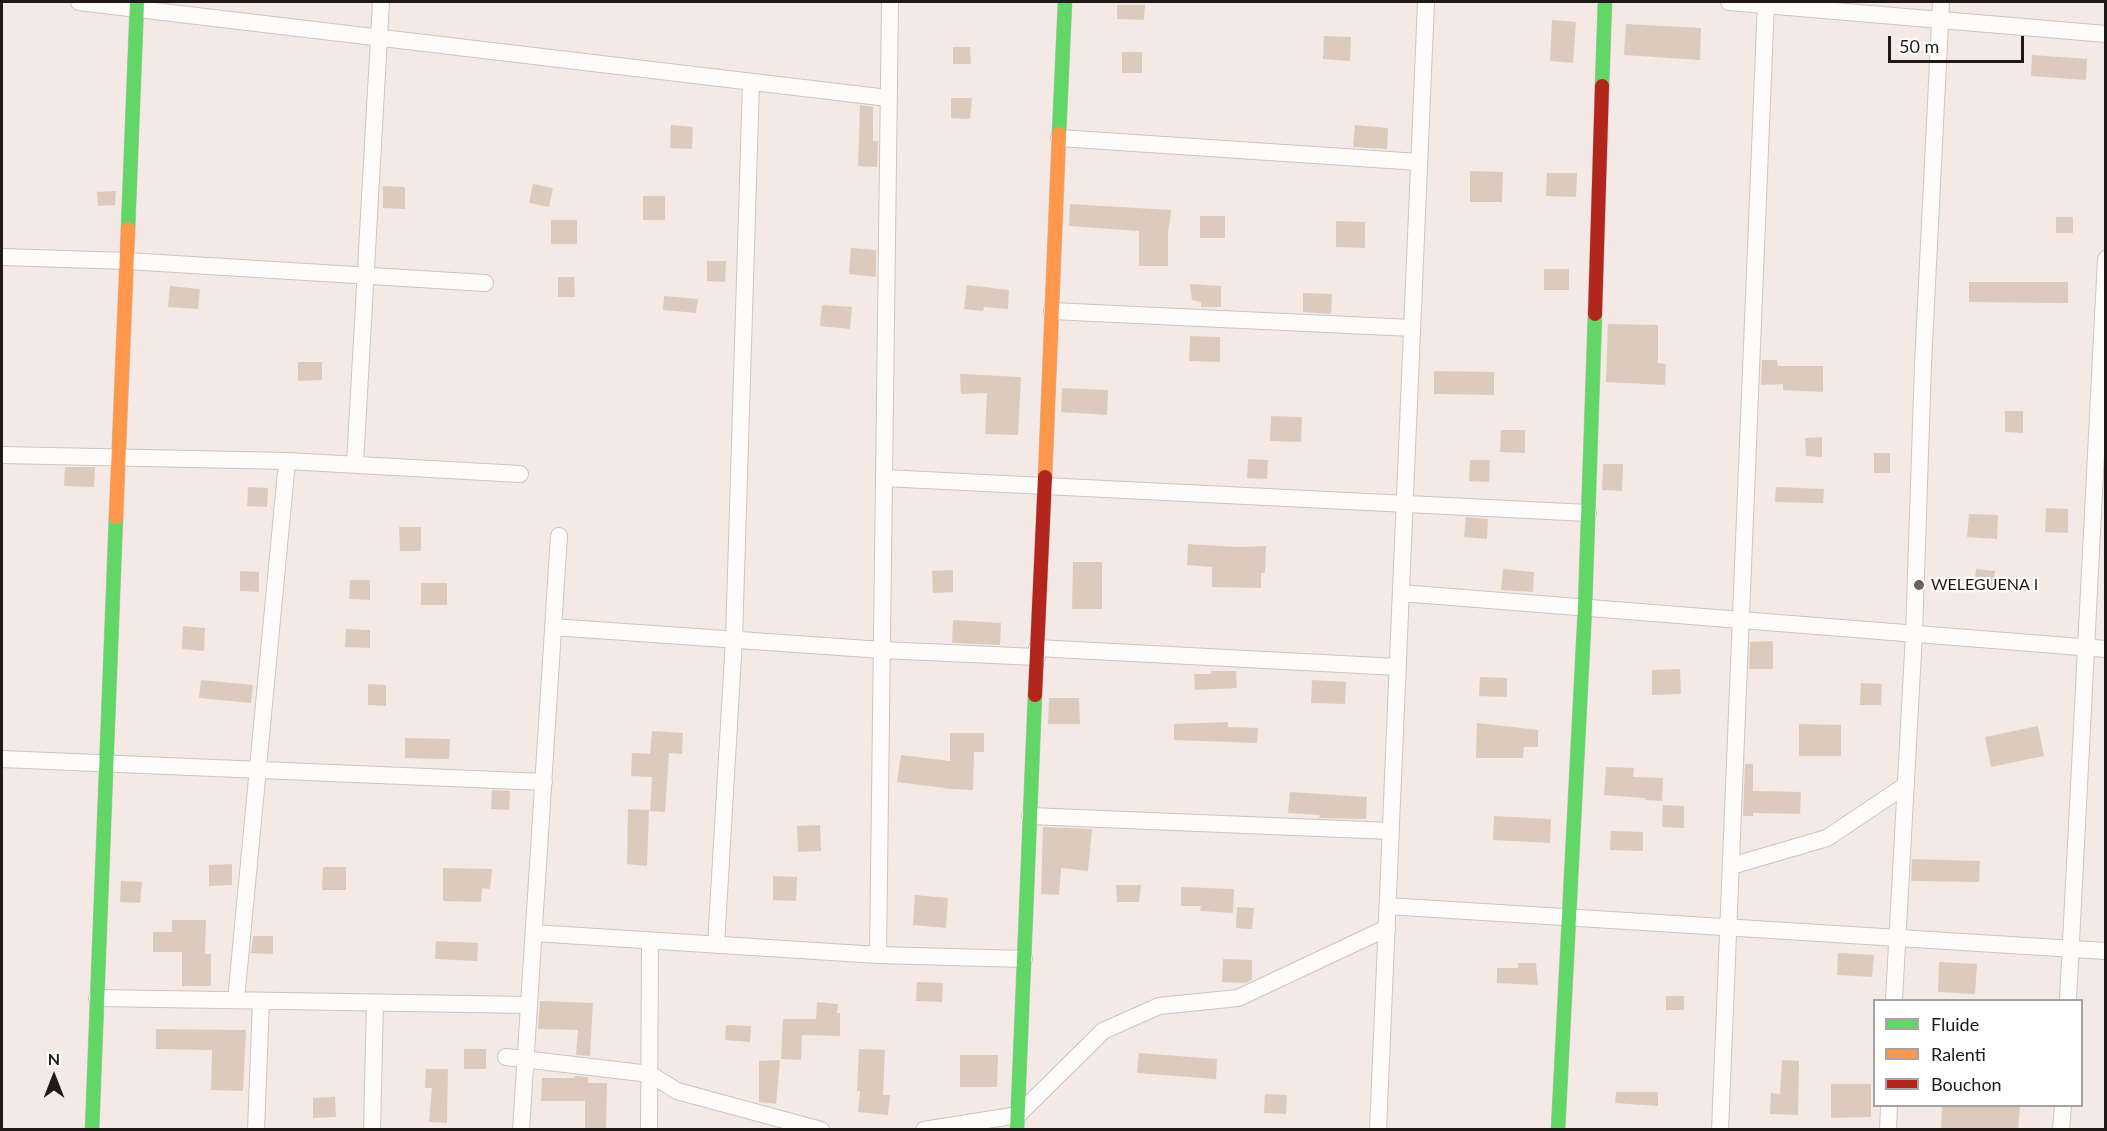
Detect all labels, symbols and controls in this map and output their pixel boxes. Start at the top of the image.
scale bar [1891,24,2028,62]
text: 50 m [1899,35,1939,57]
place label: WELEGUENA I [1931,575,2038,595]
marker: WELEGUENA I [1912,578,1926,592]
legend [1873,999,2083,1107]
text: Fluide [1931,1013,1979,1035]
text: Ralenti [1931,1043,1986,1065]
north arrow [24,1047,84,1107]
text: N [48,1049,60,1068]
text: Bouchon [1931,1073,2002,1095]

